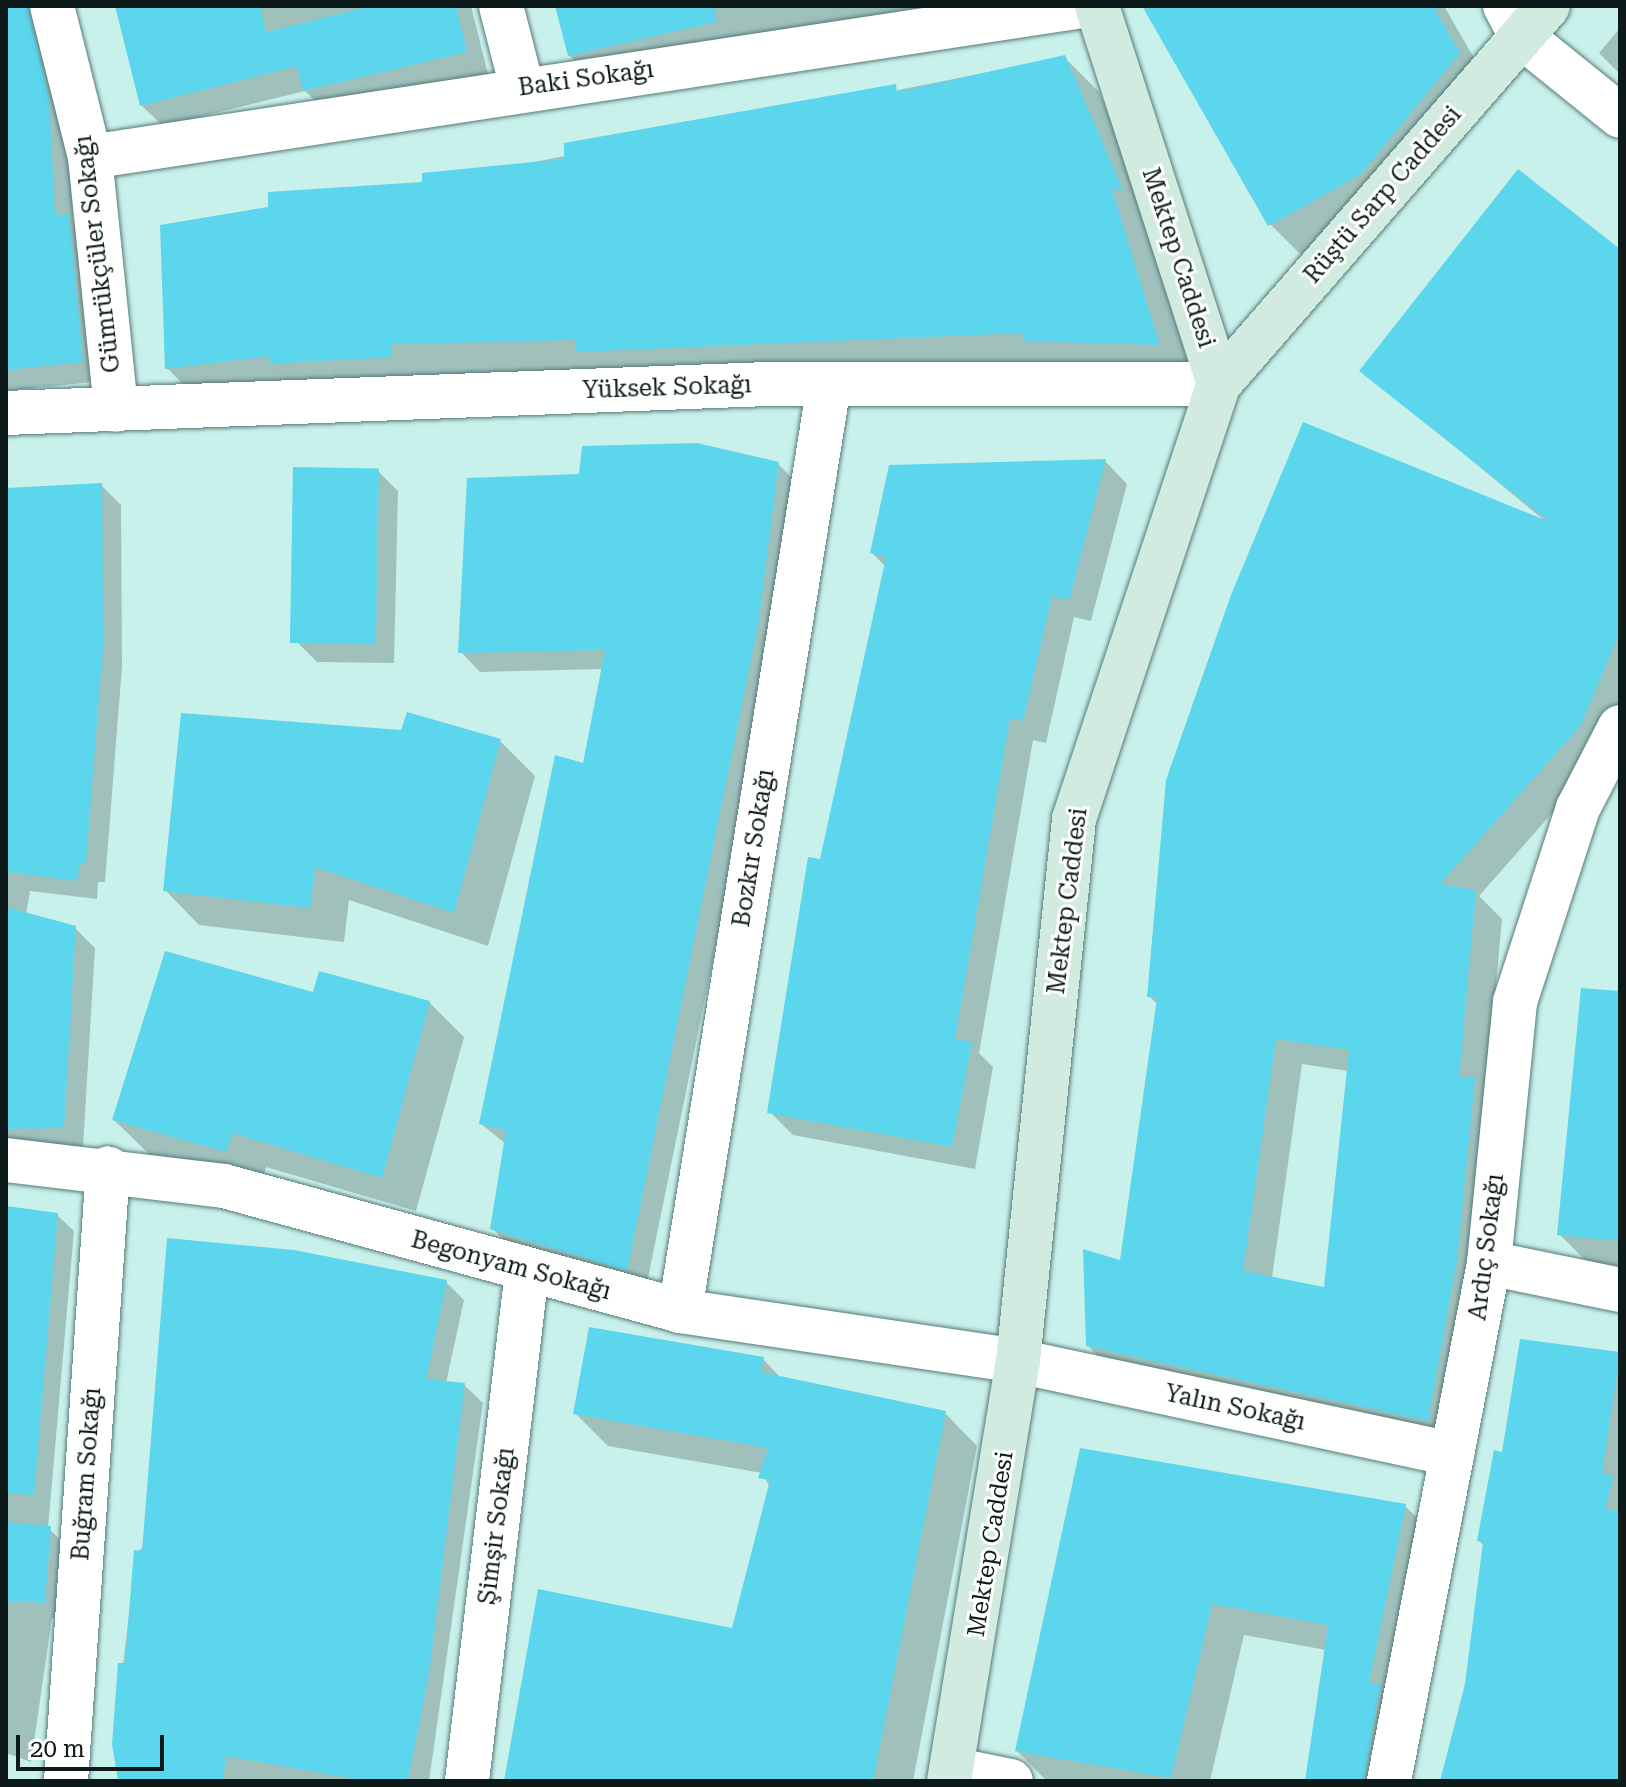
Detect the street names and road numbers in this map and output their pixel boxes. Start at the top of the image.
street label: Baki Sokağı [516,55,656,103]
street label: Rüştü Sarp Caddesi [1298,101,1468,289]
street label: Gümrükçüler Sokağı [69,134,127,374]
street label: Mektep Caddesi [1135,164,1221,352]
street label: Yüksek Sokağı [582,371,752,405]
street label: Bozkır Sokağı [727,767,781,929]
street label: Mektep Caddesi [1042,806,1094,996]
street label: Ardıç Sokağı [1464,1172,1510,1322]
street label: Begonyam Sokağı [408,1225,614,1307]
street label: Yalın Sokağı [1162,1379,1308,1437]
street label: Buğram Sokağı [67,1386,107,1562]
street label: Şimşir Sokağı [473,1446,521,1606]
street label: Mektep Caddesi [962,1449,1020,1639]

